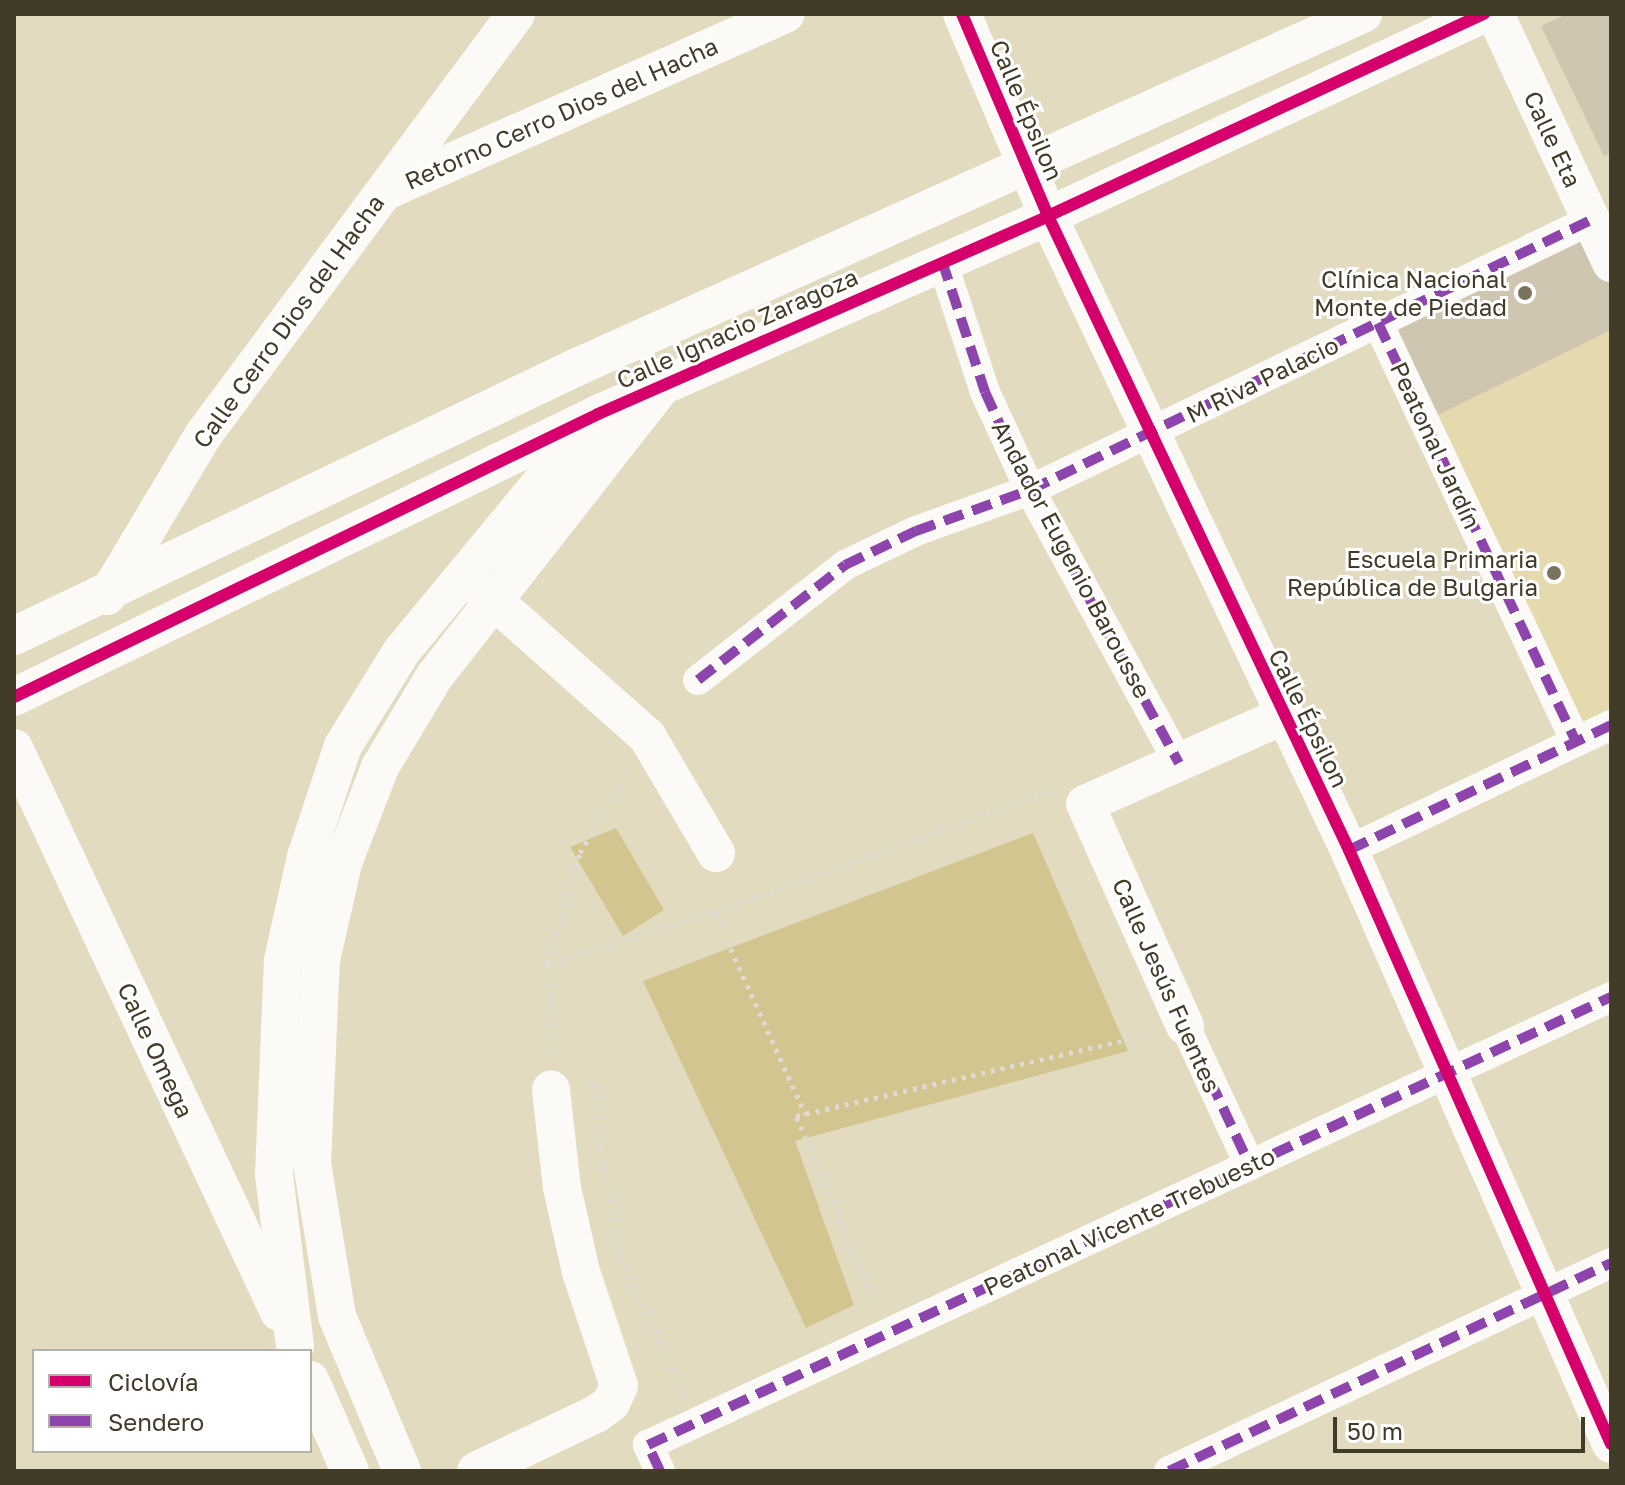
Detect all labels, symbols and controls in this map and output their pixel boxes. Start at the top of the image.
street label: Retorno Cerro Dios del Hacha [400,31,722,195]
street label: Calle Épsilon [984,35,1070,185]
street label: Calle Eta [1518,86,1588,192]
street label: Calle Cerro Dios del Hacha [186,189,390,453]
street label: Calle Ignacio Zaragoza [612,262,862,394]
place label: Clínica Nacional Monte de Piedad [1314,265,1507,321]
marker: Clínica Nacional Monte de Piedad [1514,282,1536,304]
street label: M Riva Palacio [1181,330,1343,428]
street label: Peatonal Jardín [1385,357,1487,533]
street label: Andador Eugenio Barousse [986,415,1158,703]
place label: Escuela Primaria República de Bulgaria [1287,545,1538,601]
marker: Escuela Primaria República de Bulgaria [1545,564,1563,582]
street label: Calle Épsilon [1263,644,1355,792]
street label: Calle Jesús Fuentes [1107,873,1227,1097]
street label: Calle Omega [112,978,200,1122]
street label: Peatonal Vicente Trebuesto [979,1141,1279,1301]
legend [32,1349,312,1453]
text: Ciclovía [108,1367,199,1396]
scale bar [1337,1401,1589,1451]
text: Sendero [108,1407,204,1436]
text: 50 m [1347,1416,1403,1445]

